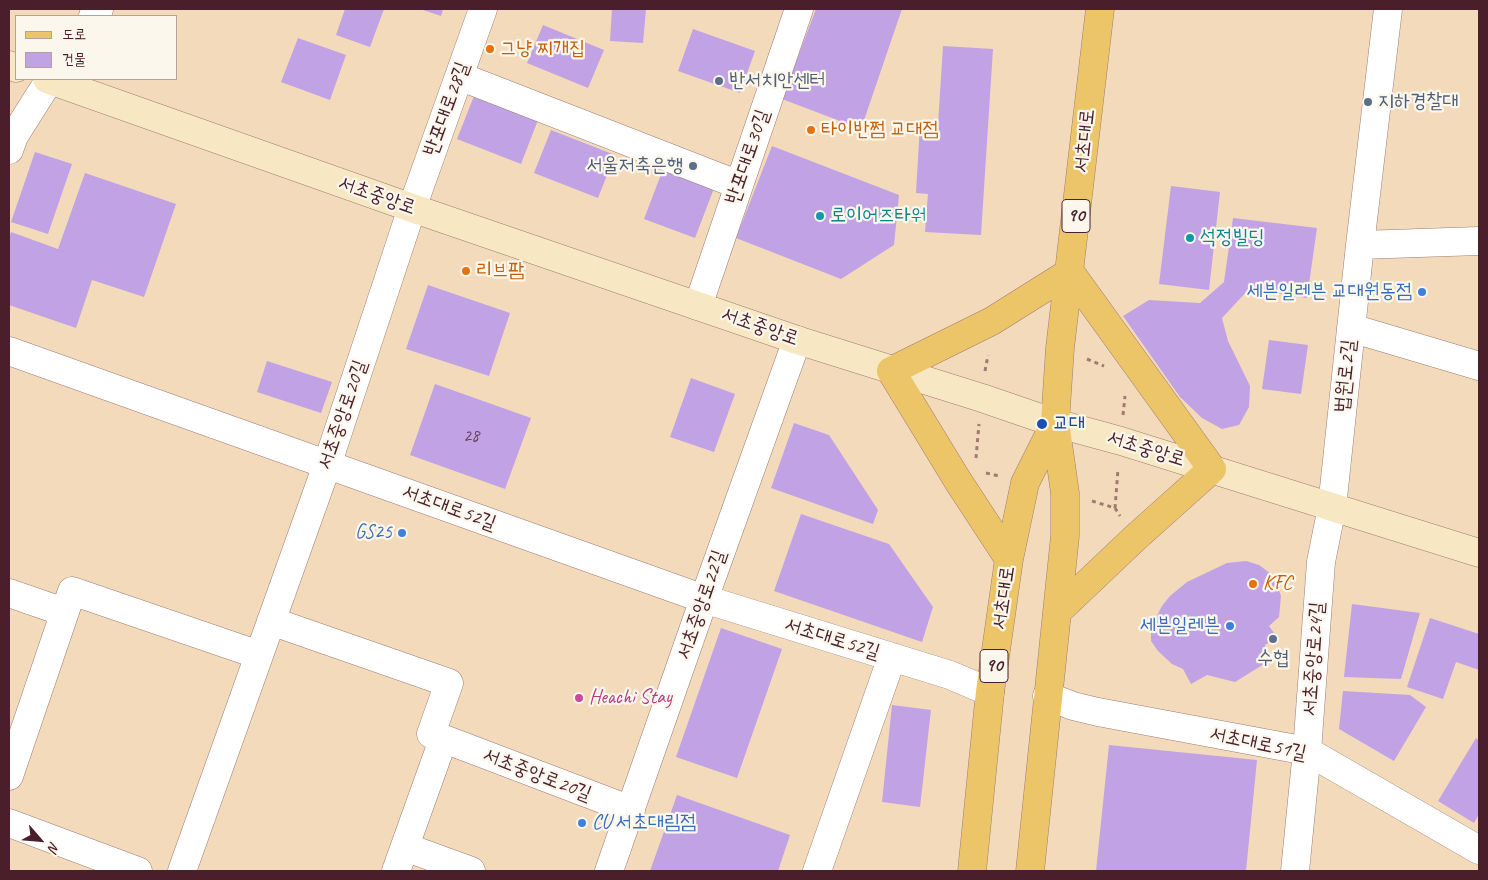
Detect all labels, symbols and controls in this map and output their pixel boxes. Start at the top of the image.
legend [15,15,178,80]
text: 도로 [62,25,86,44]
place label: 그냥 찌개집 [500,37,585,61]
marker: 그냥 찌개집 [484,43,496,55]
text: 건물 [62,50,86,69]
street label: 반포대로28길 [419,59,475,159]
place label: 반서치안센터 [729,69,826,93]
marker: 반서치안센터 [713,75,725,87]
place label: 지하경찰대 [1378,90,1458,114]
marker: 지하경찰대 [1362,96,1374,108]
street label: 반포대로30길 [721,107,775,207]
street label: 서초대로 [1070,108,1100,174]
place label: 타이반쩜 교대점 [821,118,938,142]
marker: 타이반쩜 교대점 [805,124,817,136]
place label: 서울저축은행 [586,154,683,178]
marker: 서울저축은행 [687,160,699,172]
street label: 서초중앙로 [335,172,419,220]
road number: 90 [1062,200,1090,232]
place label: 로이어즈타워 [830,204,927,228]
marker: 로이어즈타워 [814,210,826,222]
place label: 석정빌딩 [1200,226,1264,250]
marker: 석정빌딩 [1184,232,1196,244]
place label: 리브팜 [476,259,524,283]
marker: 리브팜 [460,265,472,277]
place label: 세븐일레븐 교대원동점 [1246,280,1412,304]
marker: 세븐일레븐 교대원동점 [1416,286,1428,298]
street label: 서초중앙로 [718,303,802,351]
street label: 법원로2길 [1330,338,1362,414]
street label: 서초중앙로20길 [313,357,373,473]
place label: 교대 [1053,412,1085,436]
marker: 교대 [1035,417,1049,431]
house number: 28 [463,425,479,447]
street label: 서초중앙로 [1104,426,1188,472]
street label: 서초대로52길 [399,480,499,536]
place label: GS25 [355,521,392,545]
marker: GS25 [396,527,408,539]
street label: 서초중앙로22길 [672,547,732,663]
street label: 서초대로 [988,564,1020,632]
place label: KFC [1263,572,1292,596]
marker: KFC [1247,578,1259,590]
street label: 서초중앙로24길 [1298,601,1330,717]
street label: 서초대로52길 [781,613,883,665]
place label: 세븐일레븐 [1140,614,1220,638]
marker: 세븐일레븐 [1224,620,1236,632]
marker: 수협 [1267,633,1279,645]
place label: 수협 [1257,647,1289,671]
road number: 90 [980,649,1008,682]
place label: Heachi Stay [589,686,672,710]
marker: Heachi Stay [573,692,585,704]
street label: 서초대로51길 [1207,722,1309,766]
street label: 서초중앙로20길 [479,743,595,807]
place label: CU 서초대림점 [592,811,696,835]
north arrow [15,815,65,865]
marker: CU 서초대림점 [576,817,588,829]
text: N [44,839,63,855]

